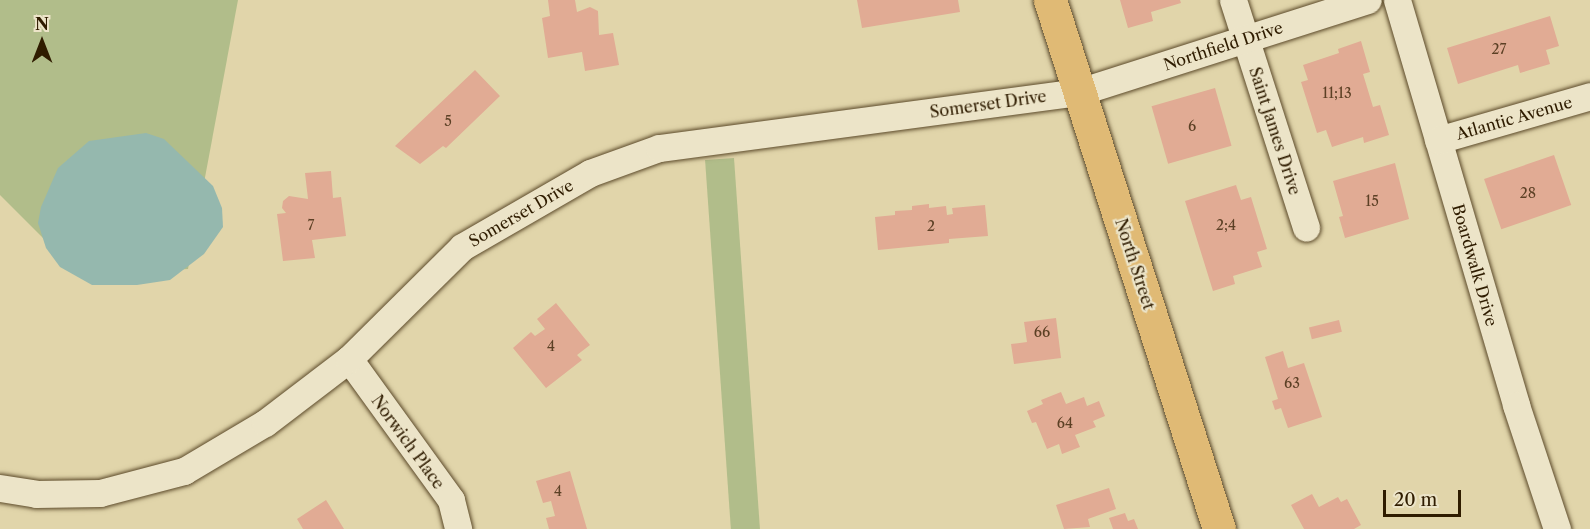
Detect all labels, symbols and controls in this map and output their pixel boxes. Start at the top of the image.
north arrow [12,12,72,72]
text: N [35,14,49,34]
street label: Northfield Drive [1161,18,1285,74]
house number: 27 [1492,41,1506,57]
street label: Saint James Drive [1245,65,1305,197]
house number: 11;13 [1322,85,1352,101]
street label: Somerset Drive [929,86,1047,122]
street label: Atlantic Avenue [1453,92,1575,144]
house number: 5 [444,113,452,129]
house number: 6 [1188,118,1196,134]
street label: Somerset Drive [465,175,577,251]
house number: 28 [1520,185,1536,201]
house number: 15 [1365,193,1379,209]
street label: Boardwalk Drive [1448,202,1502,328]
street label: North Street [1111,216,1159,312]
house number: 7 [308,217,314,233]
house number: 2;4 [1216,217,1236,233]
house number: 2 [927,218,935,234]
house number: 66 [1034,324,1050,340]
house number: 4 [547,338,555,354]
house number: 63 [1284,375,1300,391]
street label: Norwich Place [368,391,448,493]
house number: 64 [1057,415,1073,431]
scale bar [1386,478,1464,516]
house number: 4 [554,483,562,499]
text: 20 m [1394,489,1437,511]

